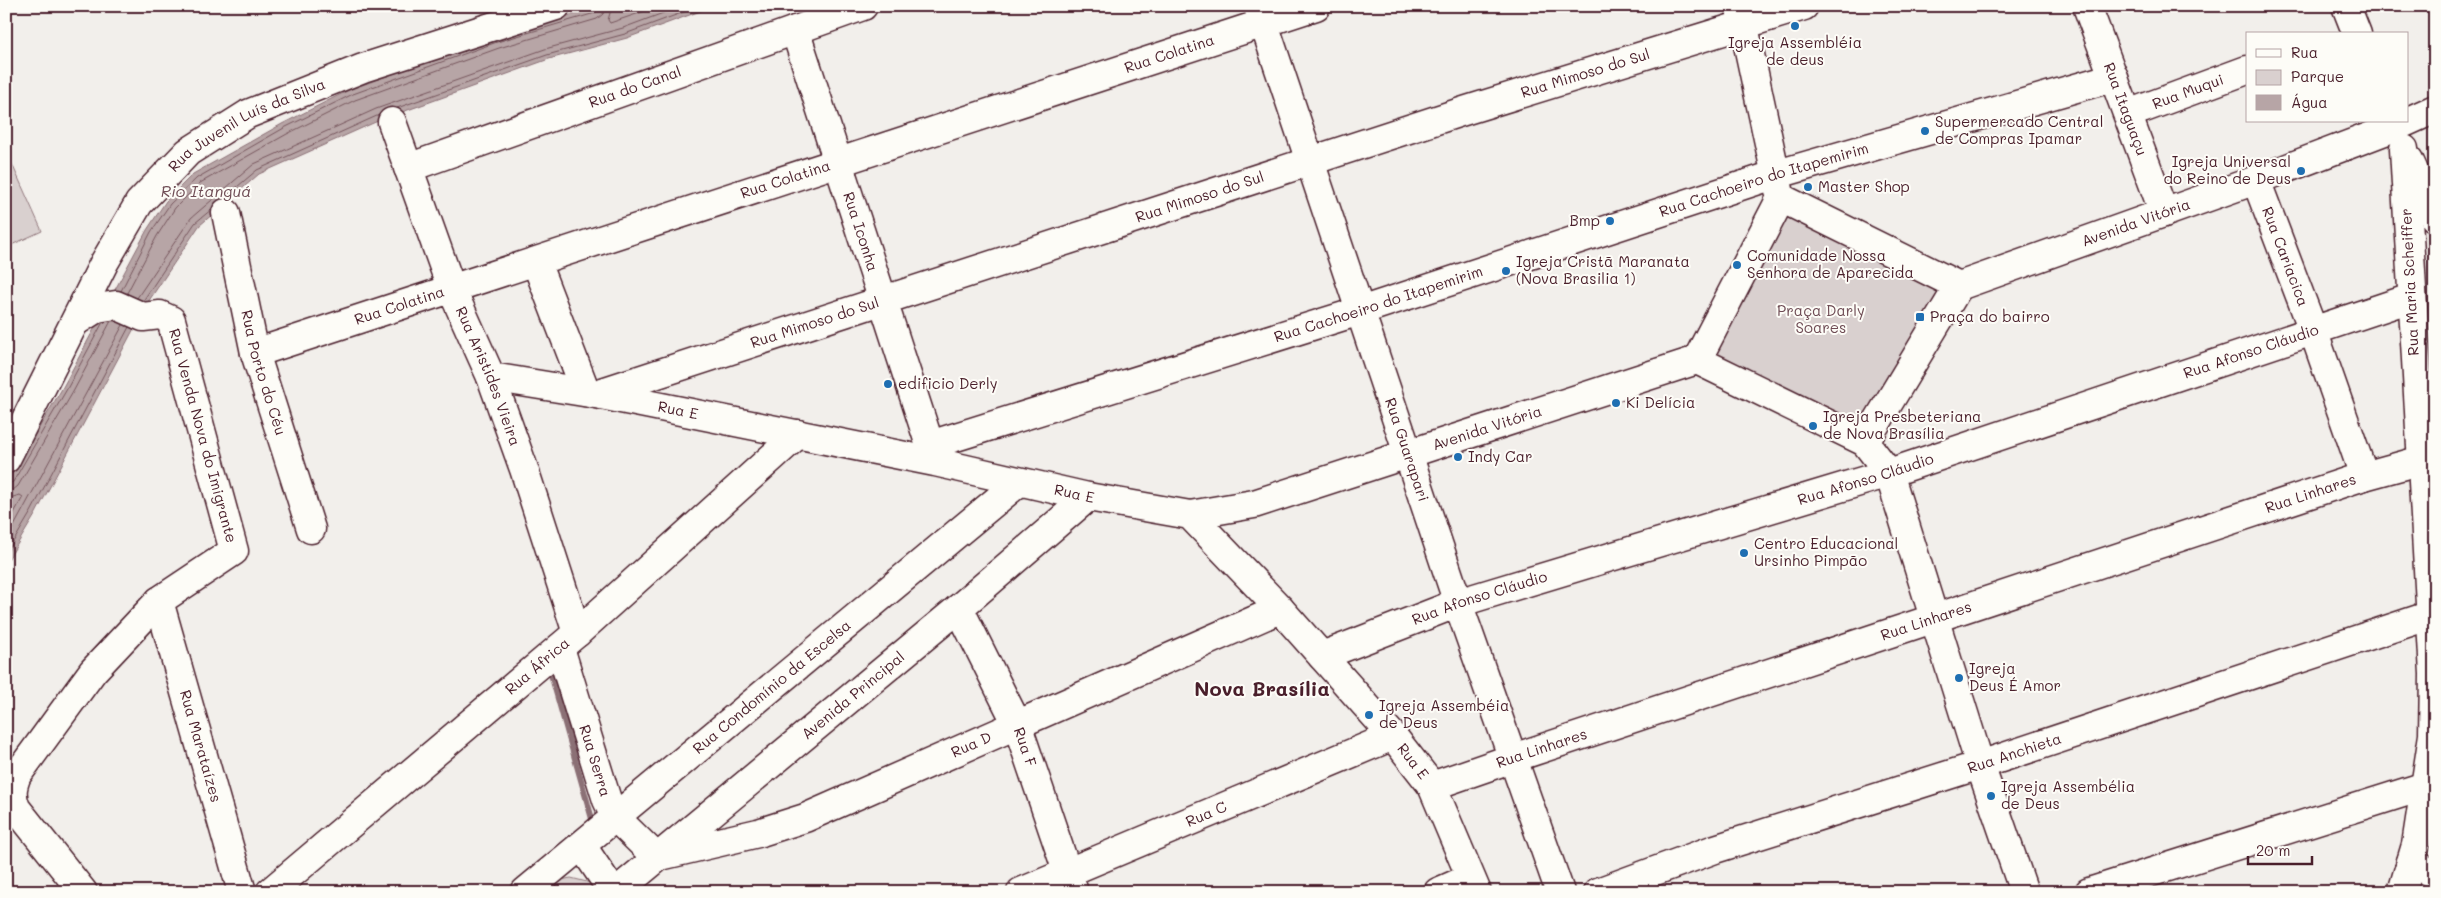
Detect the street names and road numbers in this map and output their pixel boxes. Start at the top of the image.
street label: Rua Colatina [1121,29,1217,77]
street label: Rua Mimoso do Sul [1518,43,1652,102]
street label: Rua Itaguaçu [2100,59,2153,158]
street label: Rua do Canal [586,61,684,112]
street label: Rua Muqui [2149,69,2226,113]
street label: Rua Juvenil Luís da Silva [163,73,328,176]
street label: Rua Cachoeiro do Itapemirim [1656,137,1871,221]
street label: Rua Colatina [737,155,833,203]
street label: Rua Mimoso do Sul [1133,166,1266,226]
street label: Rua Iconha [839,189,884,274]
street label: Avenida Vitória [2079,193,2193,250]
street label: Rua Cariacica [2258,204,2314,309]
street label: Rua Maria Scheiffer [2395,208,2423,356]
street label: Rua Cachoeiro do Itapemirim [1271,260,1485,346]
street label: Rua Colatina [352,281,447,329]
street label: Rua Mimoso do Sul [747,291,881,352]
street label: Rua Aristides Vieira [452,303,526,449]
street label: Rua Porto do Céu [237,308,291,437]
street label: Rua Afonso Cláudio [2180,319,2321,383]
street label: Rua Venda Nova do Imigrante [165,326,242,545]
street label: Rua Guarapari [1381,395,1434,504]
street label: Rua E [656,396,700,423]
street label: Avenida Vitória [1429,400,1544,454]
street label: Rua Afonso Cláudio [1795,448,1936,509]
street label: Rua Linhares [2262,468,2358,517]
street label: Rua E [1052,479,1096,507]
street label: Rua Afonso Cláudio [1409,566,1550,629]
street label: Rua Linhares [1878,596,1974,645]
street label: Rua Condomínio da Escelsa [688,615,855,758]
street label: Rua África [500,633,573,699]
street label: Avenida Principal [797,646,908,743]
street label: Rua Marataízes [176,687,227,804]
street label: Rua Serra [575,722,616,799]
street label: Rua Linhares [1493,723,1590,772]
street label: Rua F [1010,724,1042,769]
street label: Rua D [948,726,994,762]
street label: Rua Anchieta [1965,728,2064,777]
street label: Rua E [1393,739,1434,783]
street label: Rua C [1182,796,1230,831]

